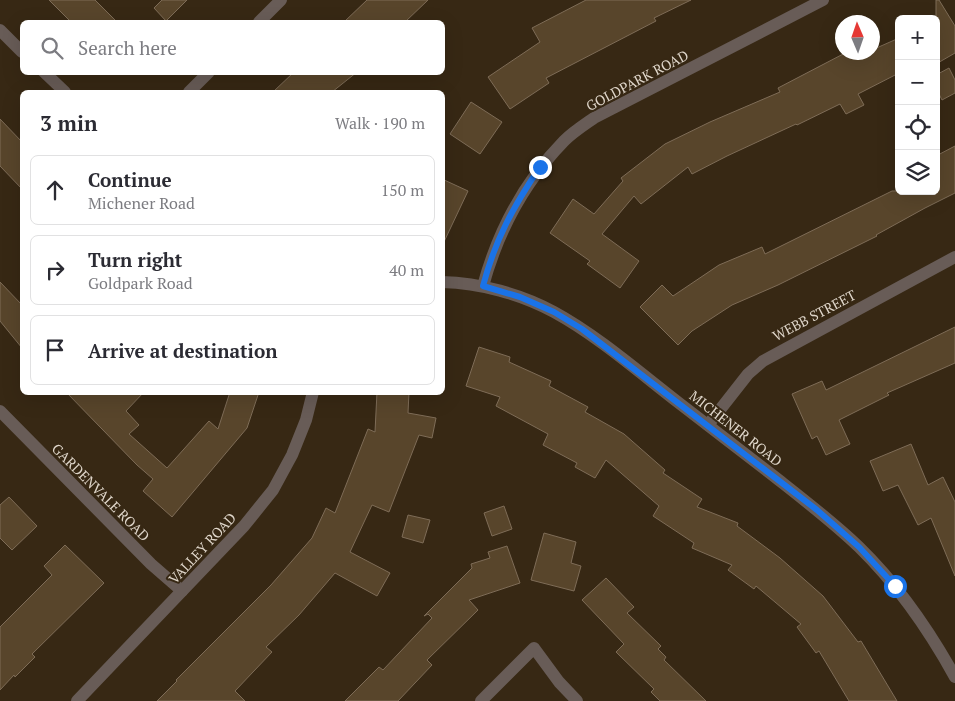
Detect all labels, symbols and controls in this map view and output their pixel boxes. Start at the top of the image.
north arrow [835,15,880,60]
map controls [895,15,940,195]
button: + [895,15,940,60]
search box [20,20,445,75]
icon: search [38,34,66,62]
text: Search here [78,35,177,60]
street label: GOLDPARK ROAD [582,45,692,115]
button: − [895,60,940,105]
button: locate [895,105,940,150]
text: 3 min [40,109,97,137]
text: Walk · 190 m [335,112,425,134]
button: layers [895,150,940,195]
route end [529,156,552,179]
text: Continue [88,167,172,192]
icon: ahead [41,176,69,204]
text: 150 m [381,179,424,201]
text: Michener Road [88,192,195,214]
text: Turn right [88,247,182,272]
icon: right [41,256,69,284]
text: 40 m [389,259,424,281]
text: Goldpark Road [88,272,193,294]
street label: WEBB STREET [769,285,859,345]
icon: arrive [41,336,69,364]
text: Arrive at destination [88,338,277,363]
street label: MICHENER ROAD [686,386,786,470]
street label: GARDENVALE ROAD [48,439,154,545]
street label: VALLEY ROAD [164,508,240,588]
route start [884,575,907,598]

